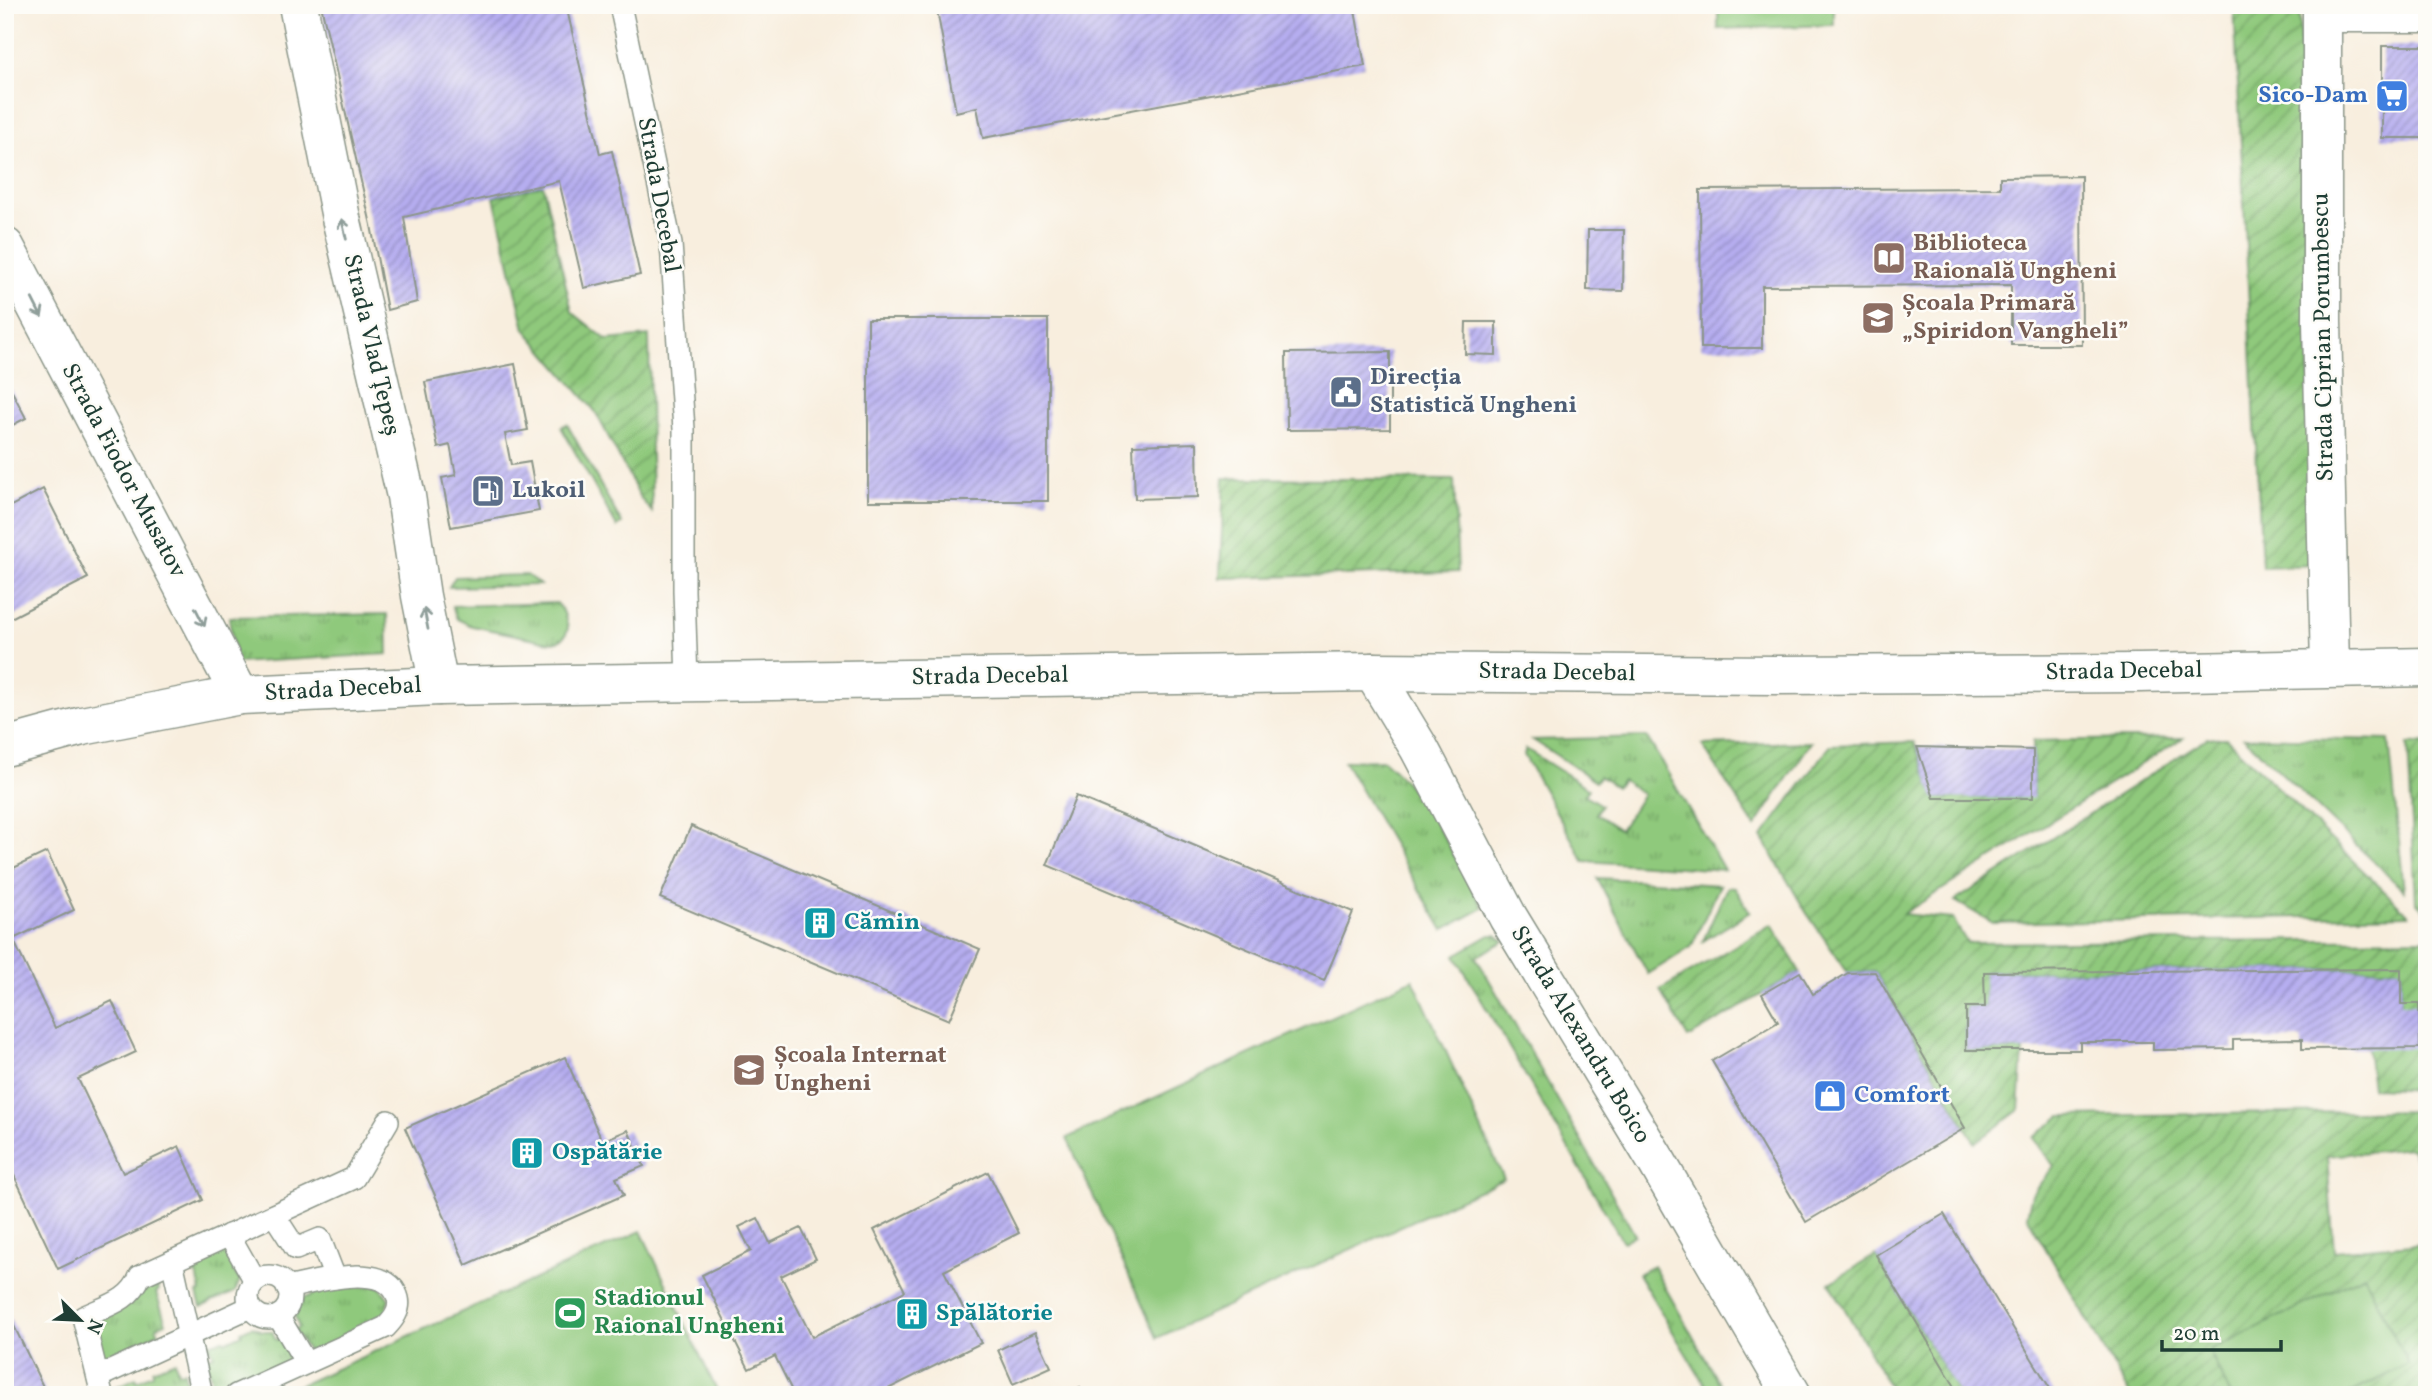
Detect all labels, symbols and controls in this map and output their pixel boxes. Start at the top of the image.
supermarket icon: Sico-Dam [2373,77,2411,115]
place label: Sico-Dam [2258,79,2368,113]
street label: Strada Decebal [628,115,688,275]
street label: Strada Ciprian Porumbescu [2304,192,2344,482]
one-way arrow [336,218,350,241]
place label: Biblioteca Raională Ungheni [1913,227,2117,289]
library icon: Biblioteca Raională Ungheni [1870,239,1908,277]
street label: Strada Vlad Ţepeș [334,251,408,439]
place label: Școala Primară „Spiridon Vangheli” [1902,287,2129,349]
one-way arrow [30,297,44,318]
school or university icon: Școala Primară „Spiridon Vangheli” [1859,299,1897,337]
street label: Strada Fiodor Musatov [52,358,194,585]
place label: Direcția Statistică Ungheni [1370,361,1577,423]
public building icon: Direcția Statistică Ungheni [1327,373,1365,411]
fuel station icon: Lukoil [469,472,507,510]
place label: Lukoil [512,474,586,508]
one-way arrow [193,607,207,627]
one-way arrow [418,608,432,631]
street label: Strada Decebal [2045,654,2203,690]
street label: Strada Decebal [1478,655,1636,691]
street label: Strada Decebal [911,659,1069,695]
street label: Strada Decebal [264,669,422,711]
building icon: Cămin [801,904,839,942]
place label: Cămin [844,906,920,940]
street label: Strada Alexandru Boico [1501,920,1659,1150]
place label: Școala Internat Ungheni [774,1039,947,1101]
school or university icon: Școala Internat Ungheni [730,1051,768,1089]
shop icon: Comfort [1811,1077,1849,1115]
place label: Comfort [1854,1079,1950,1113]
building icon: Ospătărie [508,1134,546,1172]
place label: Ospătărie [552,1136,663,1170]
place label: Stadionul Raional Ungheni [594,1282,785,1344]
north arrow [46,1284,116,1354]
sports icon: Stadionul Raional Ungheni [551,1294,589,1332]
building icon: Spălătorie [893,1295,931,1333]
place label: Spălătorie [936,1297,1053,1331]
scale bar [2162,1309,2282,1353]
text: N [79,1315,108,1338]
text: 20 m [2173,1320,2219,1349]

